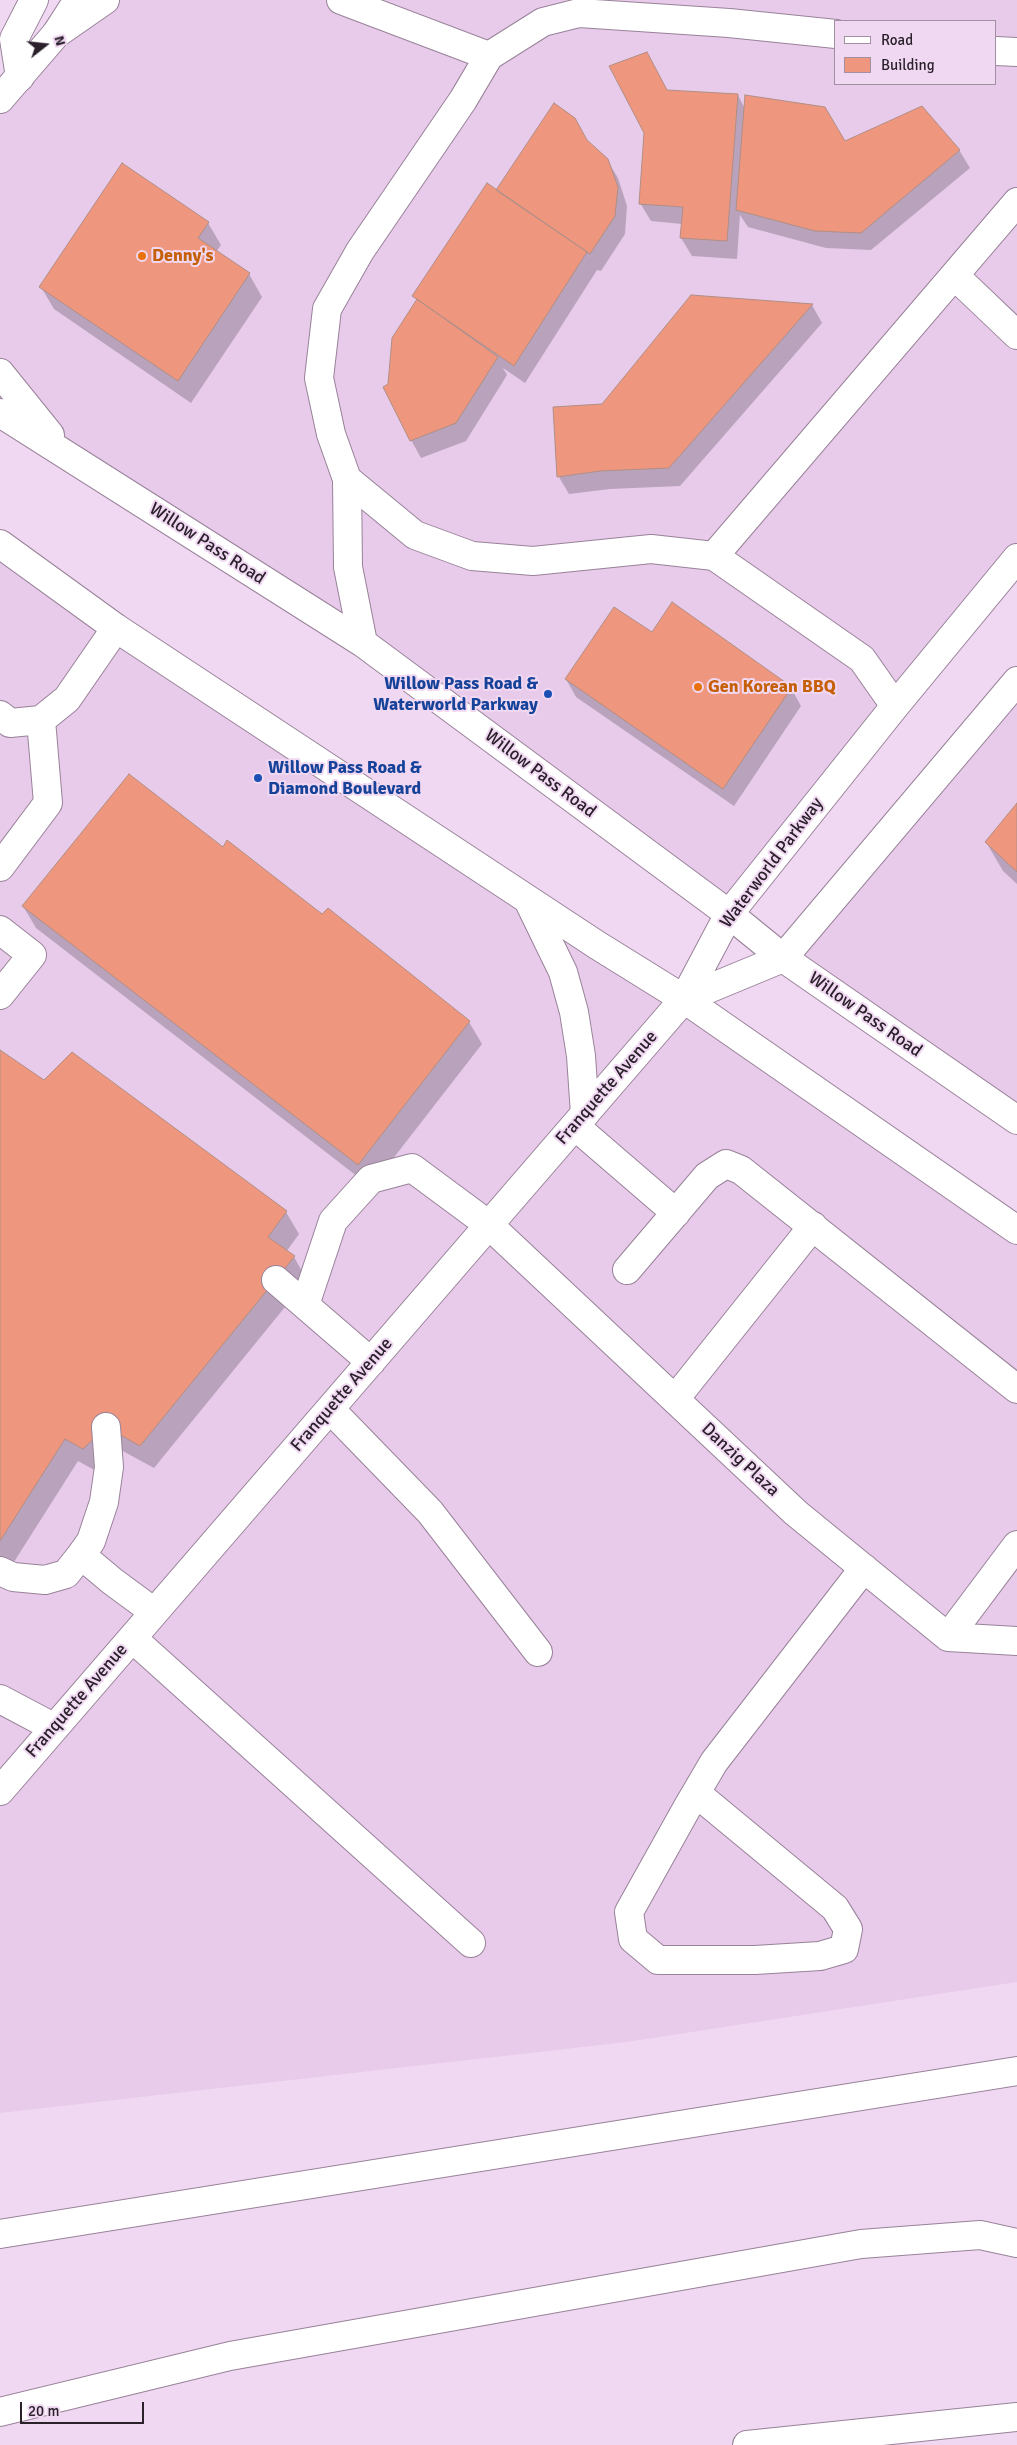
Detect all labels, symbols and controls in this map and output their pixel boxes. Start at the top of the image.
north arrow [20,20,70,70]
legend [834,20,997,85]
text: Road [881,31,913,49]
text: N [50,34,69,48]
text: Building [881,56,935,74]
place label: Denny's [152,245,214,267]
marker: Denny's [136,250,148,262]
street label: Willow Pass Road [145,499,269,589]
place label: Willow Pass Road & Waterworld Parkway [373,673,538,716]
place label: Gen Korean BBQ [708,676,836,698]
marker: Gen Korean BBQ [692,681,704,693]
marker: Willow Pass Road & Waterworld Parkway [542,688,554,700]
street label: Willow Pass Road [480,725,600,823]
place label: Willow Pass Road & Diamond Boulevard [268,757,422,800]
marker: Willow Pass Road & Diamond Boulevard [252,772,264,784]
street label: Waterworld Parkway [716,793,828,933]
street label: Willow Pass Road [804,968,926,1062]
street label: Franquette Avenue [551,1026,663,1150]
street label: Franquette Avenue [286,1333,398,1457]
street label: Danzig Plaza [697,1418,783,1502]
street label: Franquette Avenue [21,1639,133,1763]
scale bar [22,2392,146,2424]
text: 20 m [28,2402,59,2420]

